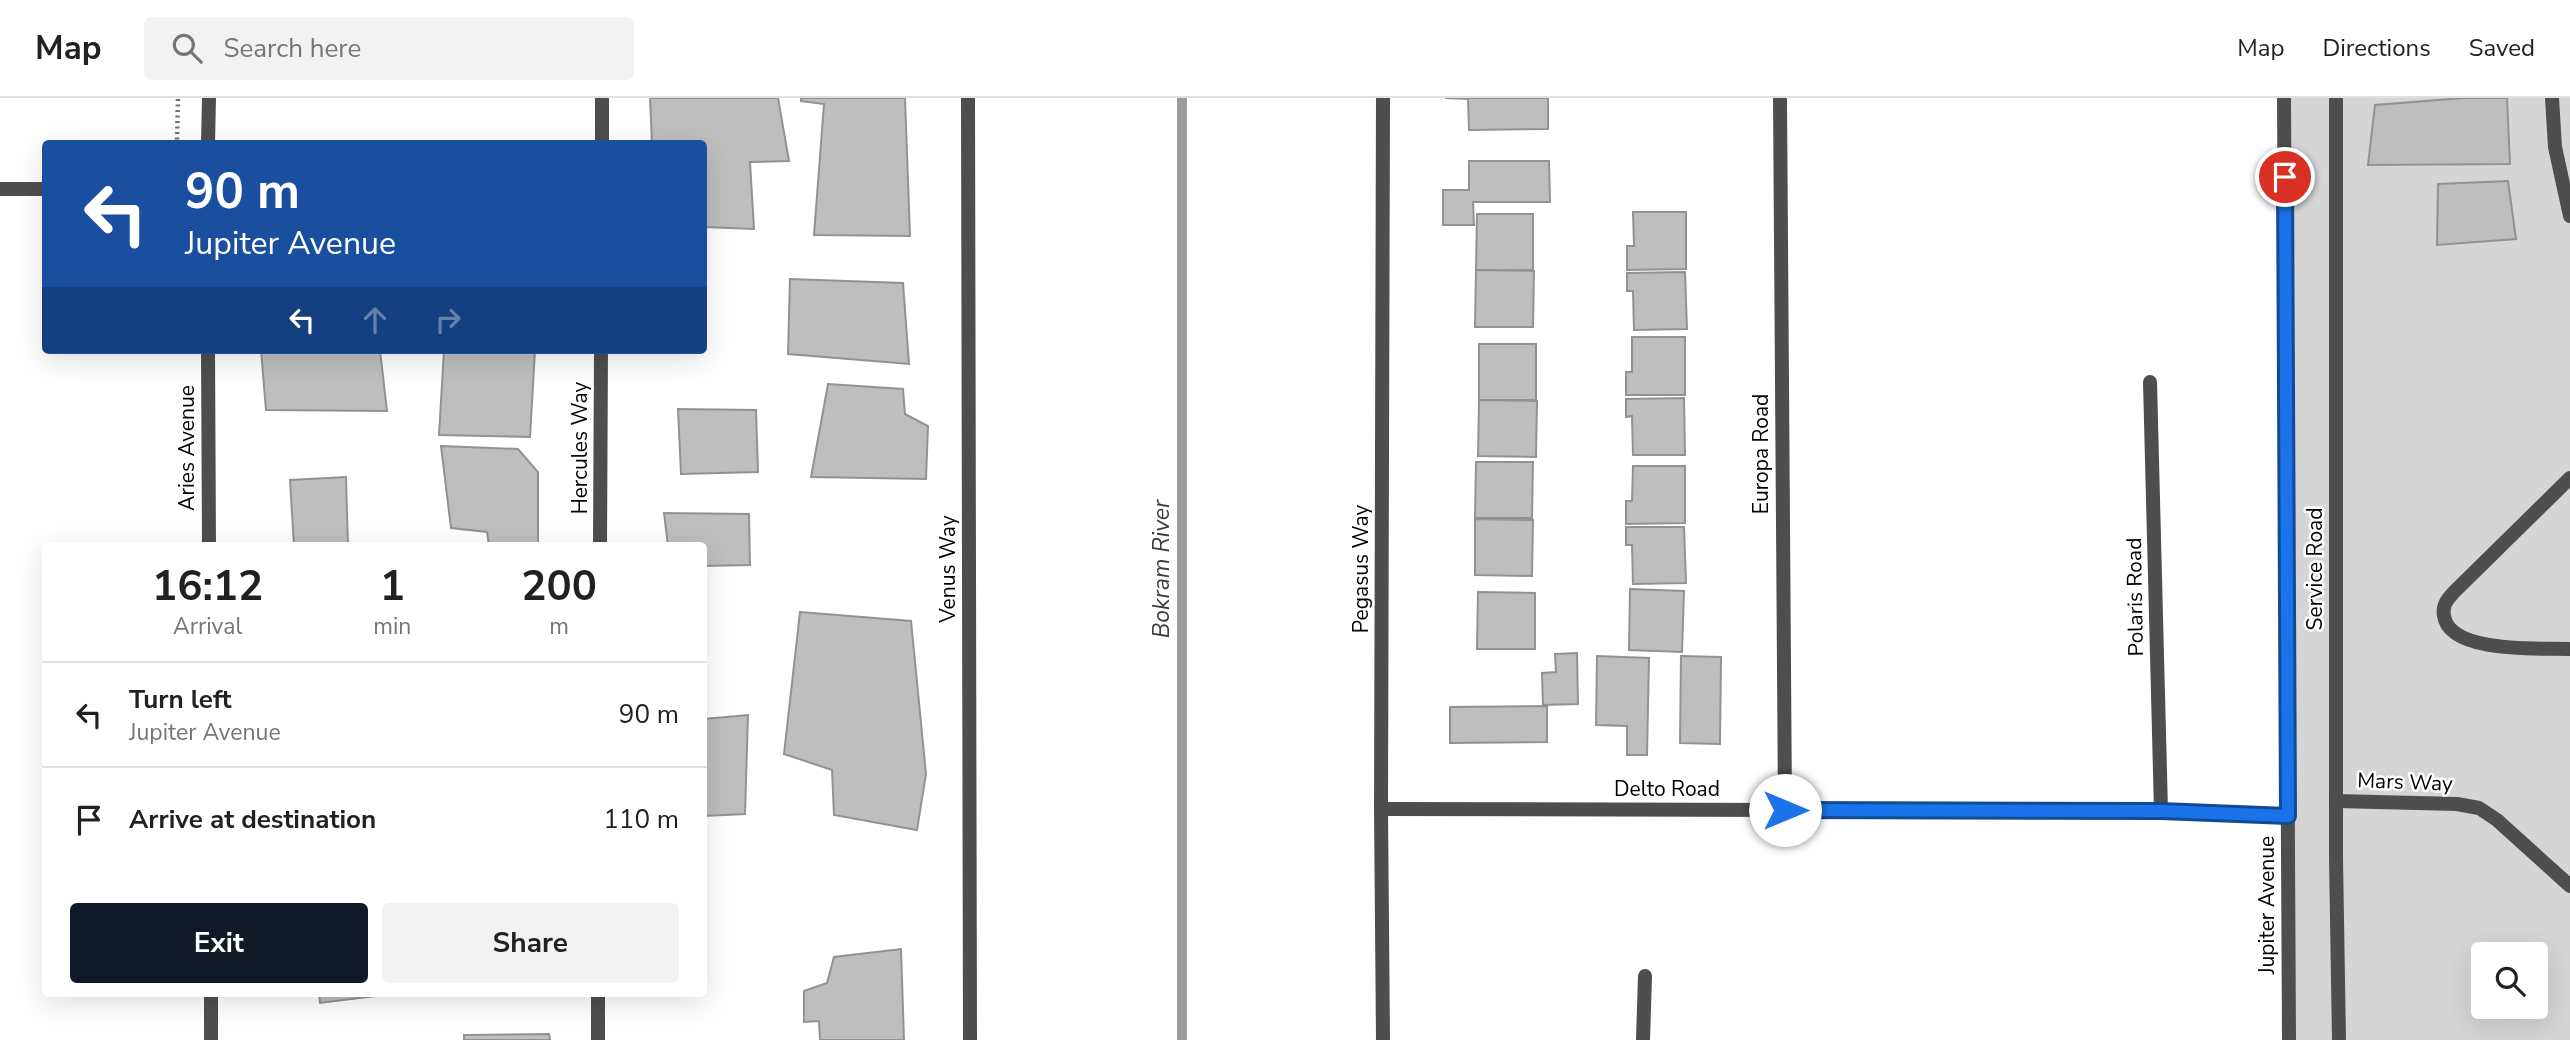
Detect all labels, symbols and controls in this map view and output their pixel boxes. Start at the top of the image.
search box [144,17,634,80]
text: Map [35,26,102,71]
icon: search [168,29,206,67]
text: Search here [224,31,361,66]
text: Map [2237,32,2284,64]
text: Directions [2322,32,2431,64]
text: Saved [2469,32,2535,64]
pin [2255,147,2315,207]
text: 90 m [185,158,300,225]
icon: arrive [2266,158,2304,196]
icon: left [70,168,161,259]
text: Jupiter Avenue [185,222,396,265]
icon: left [283,301,321,339]
icon: ahead [356,301,394,339]
icon: right [429,301,467,339]
street label: Hercules Way [566,382,594,514]
street label: Aries Avenue [173,385,201,511]
street label: Europa Road [1747,394,1775,514]
water label: Bokram River [1146,499,1177,638]
street label: Pegasus Way [1347,505,1375,633]
street label: Service Road [2301,508,2329,630]
street label: Venus Way [934,515,962,624]
street label: Polaris Road [2120,537,2150,657]
text: 16:12 [152,558,263,615]
text: 1 [380,558,405,615]
text: 200 [521,558,597,615]
text: Arrival [173,611,242,642]
text: min [373,611,411,642]
text: m [549,611,569,642]
text: Turn left [129,682,232,717]
icon: left [70,696,108,734]
text: 90 m [619,697,679,732]
text: Jupiter Avenue [129,717,281,748]
street label: Mars Way [2357,766,2454,798]
position arrow [1748,773,1822,847]
street label: Delto Road [1614,775,1720,803]
icon: arrive [70,801,108,839]
text: Arrive at destination [129,802,376,837]
text: 110 m [603,802,679,837]
street label: Jupiter Avenue [2253,836,2281,975]
button: Exit [70,903,368,983]
button: Share [382,903,679,983]
map controls [2471,942,2548,1019]
button: search [2471,942,2548,1019]

